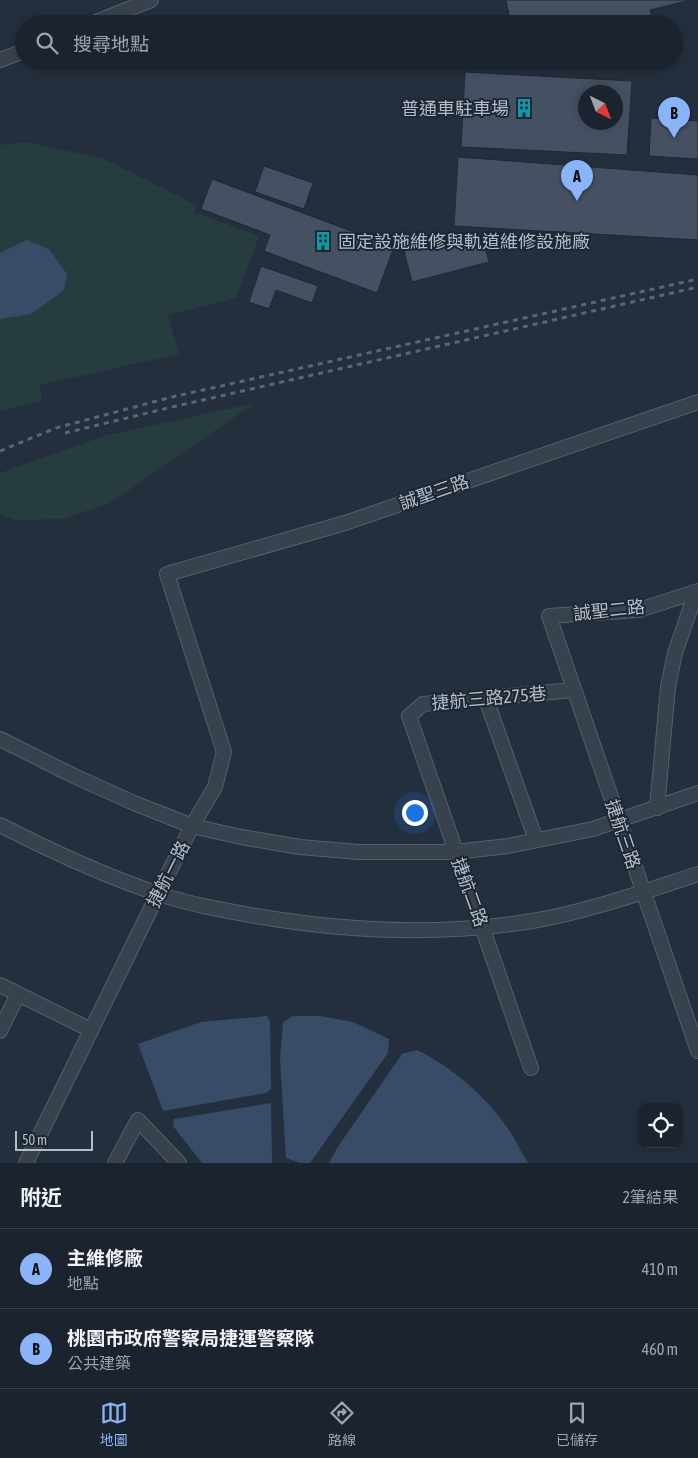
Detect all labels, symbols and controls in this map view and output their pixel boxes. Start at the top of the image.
search box [15,15,683,70]
icon: search [33,29,61,57]
text: 搜尋地點 [73,33,149,55]
north arrow [578,85,623,130]
building icon: 普通車駐車場 [513,97,535,119]
pin: B [658,97,690,138]
place label: 普通車駐車場 [401,98,509,119]
pin: A [561,160,593,201]
building icon: 固定設施維修與軌道維修設施廠 [312,230,334,252]
place label: 固定設施維修與軌道維修設施廠 [338,231,590,252]
street label: 誠聖三路 [397,470,471,514]
street label: 誠聖二路 [572,596,646,624]
street label: 捷航三路275巷 [431,683,547,713]
street label: 捷航三路 [601,797,645,871]
your location [402,800,428,826]
street label: 捷航一路 [142,837,194,911]
street label: 捷航二路 [448,855,492,929]
map controls [638,1103,683,1148]
button: locate [638,1103,683,1148]
scale bar [15,1128,92,1151]
text: 50 m [22,1132,47,1148]
text: 附近 [20,1185,62,1209]
text: 2筆結果 [622,1188,678,1206]
text: 主維修廠 [67,1247,143,1269]
text: A [32,1260,40,1278]
text: 410 m [642,1260,678,1278]
text: 地點 [67,1274,99,1292]
text: 桃園市政府警察局捷運警察隊 [67,1327,314,1349]
text: B [32,1340,40,1358]
text: 460 m [642,1340,678,1358]
text: 公共建築 [67,1354,131,1372]
tab: 地圖 [100,1399,128,1449]
tab: 路線 [328,1399,356,1449]
tab: 已儲存 [556,1399,598,1449]

